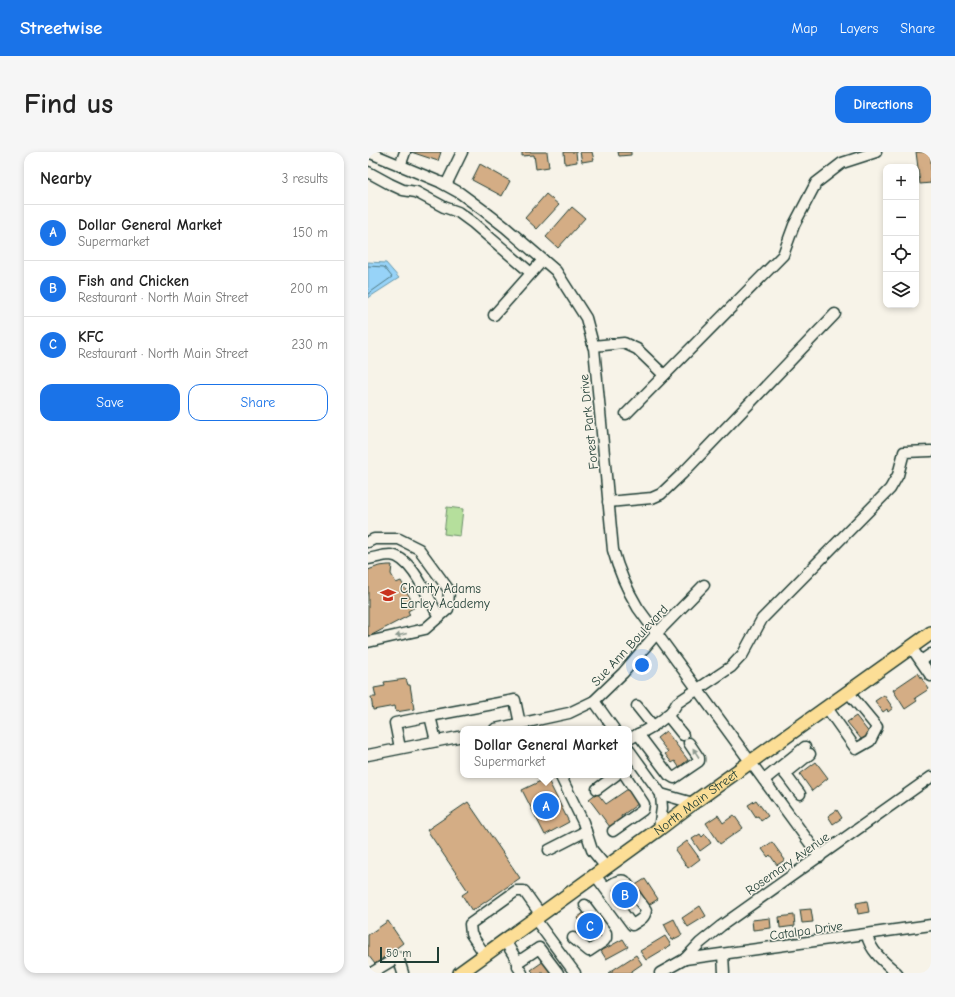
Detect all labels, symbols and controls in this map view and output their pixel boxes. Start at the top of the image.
text: Streetwise [20,17,102,39]
text: Map [791,20,818,37]
text: Layers [840,20,878,37]
text: Share [900,20,935,37]
button: Directions [835,86,931,123]
text: Find us [24,88,113,120]
map controls [883,164,919,308]
button: + [883,164,919,200]
text: Nearby [40,169,91,188]
text: 3 results [282,171,328,186]
button: − [883,200,919,236]
text: Dollar General Market [78,216,222,234]
text: A [49,225,57,240]
text: 150 m [293,225,328,240]
text: Supermarket [78,234,149,249]
button: locate [883,236,919,272]
text: Fish and Chicken [78,272,189,290]
button: layers [883,272,919,308]
text: B [49,281,57,296]
text: 200 m [290,281,328,296]
text: Restaurant · North Main Street [78,290,248,305]
text: KFC [78,328,104,346]
text: C [49,337,57,352]
text: 230 m [292,337,328,352]
text: Restaurant · North Main Street [78,346,248,361]
street label: Forest Park Drive [576,373,601,470]
button: Save [40,384,180,421]
button: Share [188,384,328,421]
place label: Charity Adams Earley Academy [400,581,490,611]
school or university icon: Charity Adams Earley Academy [379,586,397,604]
street label: Sue Ann Boulevard [588,602,671,689]
one-way arrow [395,632,408,638]
your location [632,655,652,675]
popup [460,726,632,778]
text: Dollar General Market [474,736,618,754]
one-way arrow [692,747,699,759]
text: Supermarket [474,754,545,769]
street label: North Main Street [651,766,742,838]
pin: A [533,791,559,821]
street label: Rosemary Avenue [743,829,832,898]
pin: B [612,880,638,910]
pin: C [577,911,603,941]
street label: Catalpa Drive [769,918,844,943]
scale bar [380,945,439,964]
text: 50 m [386,947,411,960]

